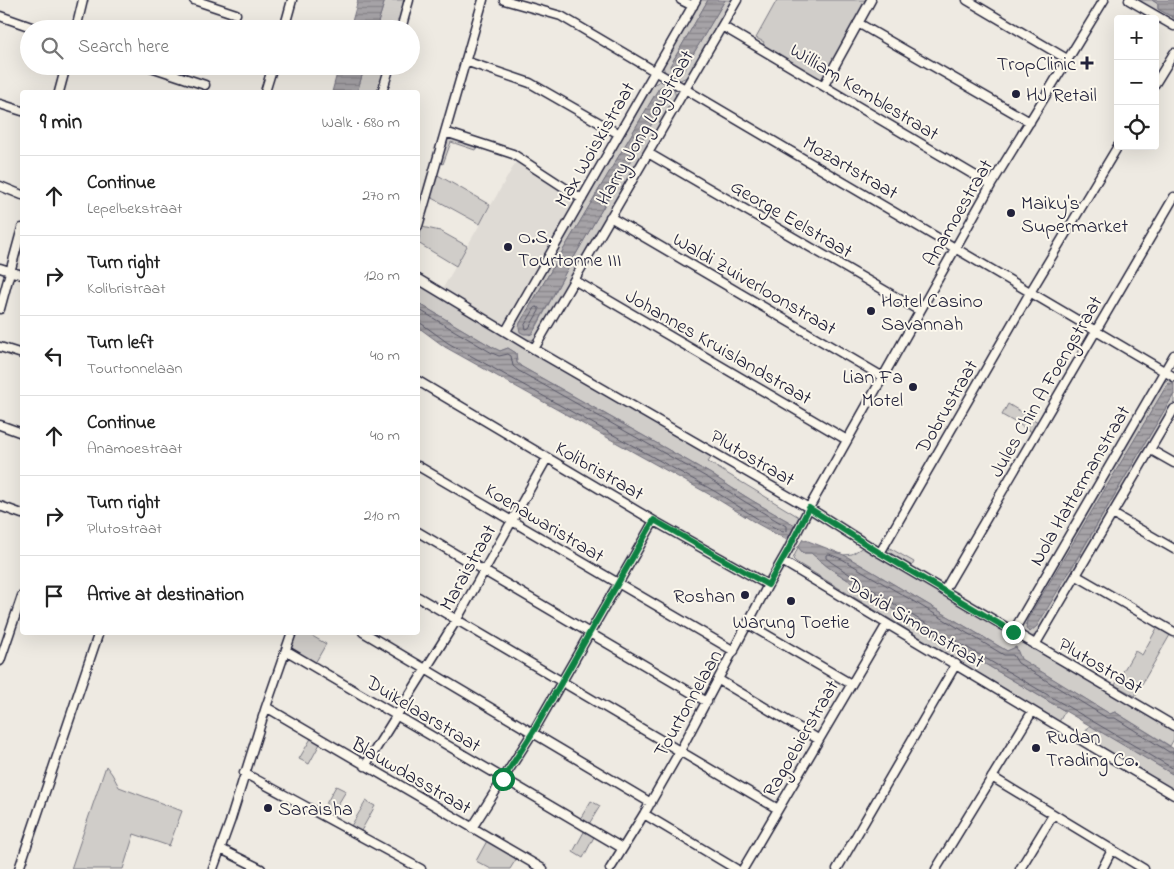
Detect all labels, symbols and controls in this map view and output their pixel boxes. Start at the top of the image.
map controls [1114,15,1159,150]
button: + [1114,15,1159,60]
search box [20,20,420,75]
icon: search [38,34,66,62]
text: Search here [78,34,169,61]
street label: William Kemblestraat [784,37,944,149]
street label: Harry Jong Loystraat [590,45,704,212]
place label: TropClinic [997,51,1076,80]
marker: TropClinic [1080,56,1094,70]
button: − [1114,60,1159,105]
street label: Max Woiskistraat [549,77,644,213]
place label: HJ Retail [1026,82,1097,111]
marker: HJ Retail [1010,88,1022,100]
button: locate [1114,105,1159,150]
text: 9 min [40,108,82,138]
text: Walk · 680 m [321,111,400,135]
street label: Mozartstraat [797,130,903,208]
street label: Anamoestraat [917,154,1002,272]
text: Continue [87,170,155,197]
street label: George Eelstraat [724,173,858,268]
icon: ahead [40,182,68,210]
text: 270 m [362,184,400,208]
place label: Maiky's Supermarket [1021,190,1128,242]
text: Lepelbekstraat [87,197,182,221]
marker: Maiky's Supermarket [1005,207,1017,219]
place label: O.S. Tourtonne III [518,224,622,276]
street label: Waldi Zuiverloonstraat [666,226,841,344]
marker: O.S. Tourtonne III [502,241,514,253]
text: Turn right [87,250,160,277]
icon: right [40,262,68,290]
text: 120 m [364,264,400,288]
text: Kolibristraat [87,277,166,301]
street label: Johannes Kruislandstraat [619,283,817,414]
place label: Hotel Casino Savannah [881,288,983,340]
street label: Jules Chin A Foengstraat [983,291,1112,484]
marker: Hotel Casino Savannah [865,305,877,317]
text: Turn left [87,330,154,357]
icon: left [40,342,68,370]
text: 40 m [370,344,400,368]
street label: Dobrustraat [909,355,987,460]
text: Tourtonnelaan [87,357,182,381]
place label: Lian Fa Motel [843,364,903,416]
marker: Lian Fa Motel [907,381,919,393]
street label: Nola Hattermanstraat [1023,400,1139,572]
text: Continue [87,410,155,437]
icon: ahead [40,422,68,450]
street label: Plutostraat [704,423,800,495]
text: 40 m [370,424,400,448]
street label: Kolibristraat [549,435,649,509]
text: Anamoestraat [87,437,182,461]
street label: Koenawaristraat [478,477,609,571]
text: Turn right [87,490,160,517]
icon: right [40,502,68,530]
text: 210 m [364,504,400,528]
text: Plutostraat [87,517,162,541]
street label: Maraistraat [433,519,505,617]
street label: David Simonstraat [839,571,990,677]
icon: arrive [40,582,68,610]
text: Arrive at destination [87,582,244,609]
place label: Roshan [673,583,735,612]
marker: Roshan [739,589,751,601]
marker: Warung Toetie [785,595,797,607]
place label: Warung Toetie [732,609,850,639]
route end [1002,621,1025,644]
street label: Plutostraat [1052,631,1148,703]
street label: Tourtonnelaan [648,645,731,763]
street label: Duikelaarstraat [359,669,486,761]
street label: Ragoebierstraat [757,675,848,804]
place label: Rudan Trading Co. [1046,724,1139,777]
street label: Blauwdasstraat [344,731,476,823]
marker: Rudan Trading Co. [1030,742,1042,754]
route start [492,768,515,791]
place label: Saraisha [278,796,353,825]
marker: Saraisha [262,802,274,814]

